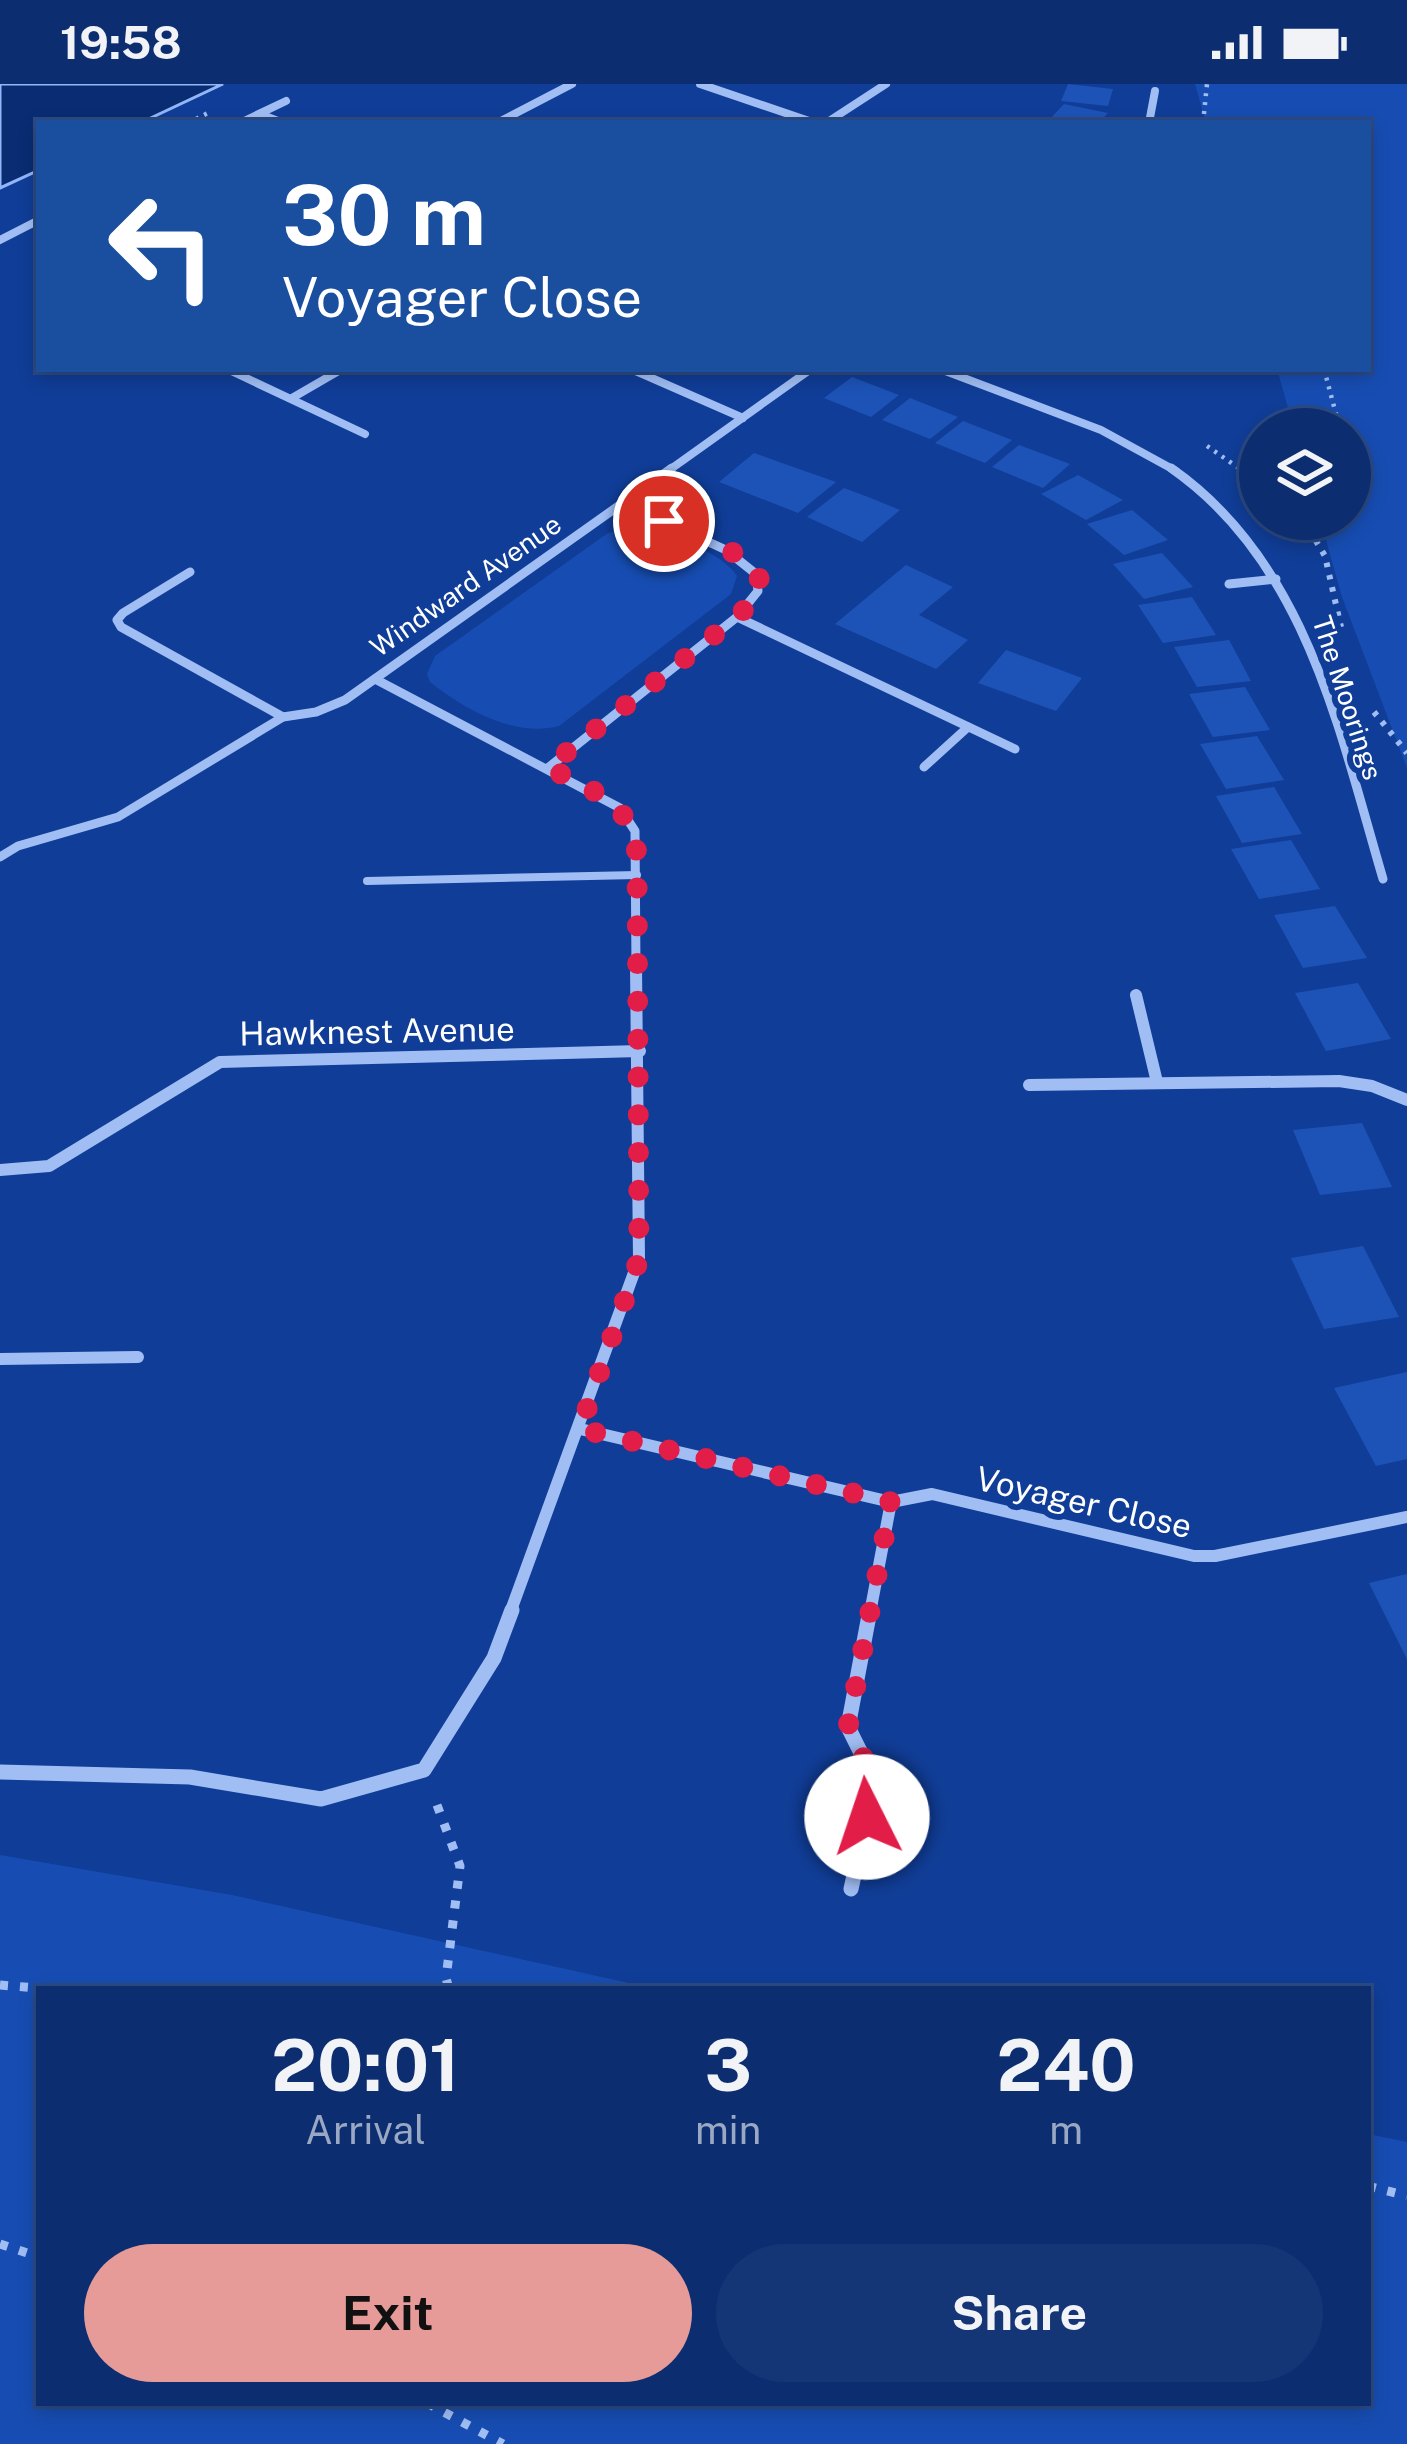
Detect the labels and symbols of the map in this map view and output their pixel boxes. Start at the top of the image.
pin [613,470,715,572]
street label: Windward Avenue [364,507,567,663]
street label: The Moorings [1306,612,1390,784]
street label: Hawknest Avenue [239,1010,515,1052]
street label: Voyager Close [972,1459,1196,1545]
position arrow [804,1754,930,1880]

